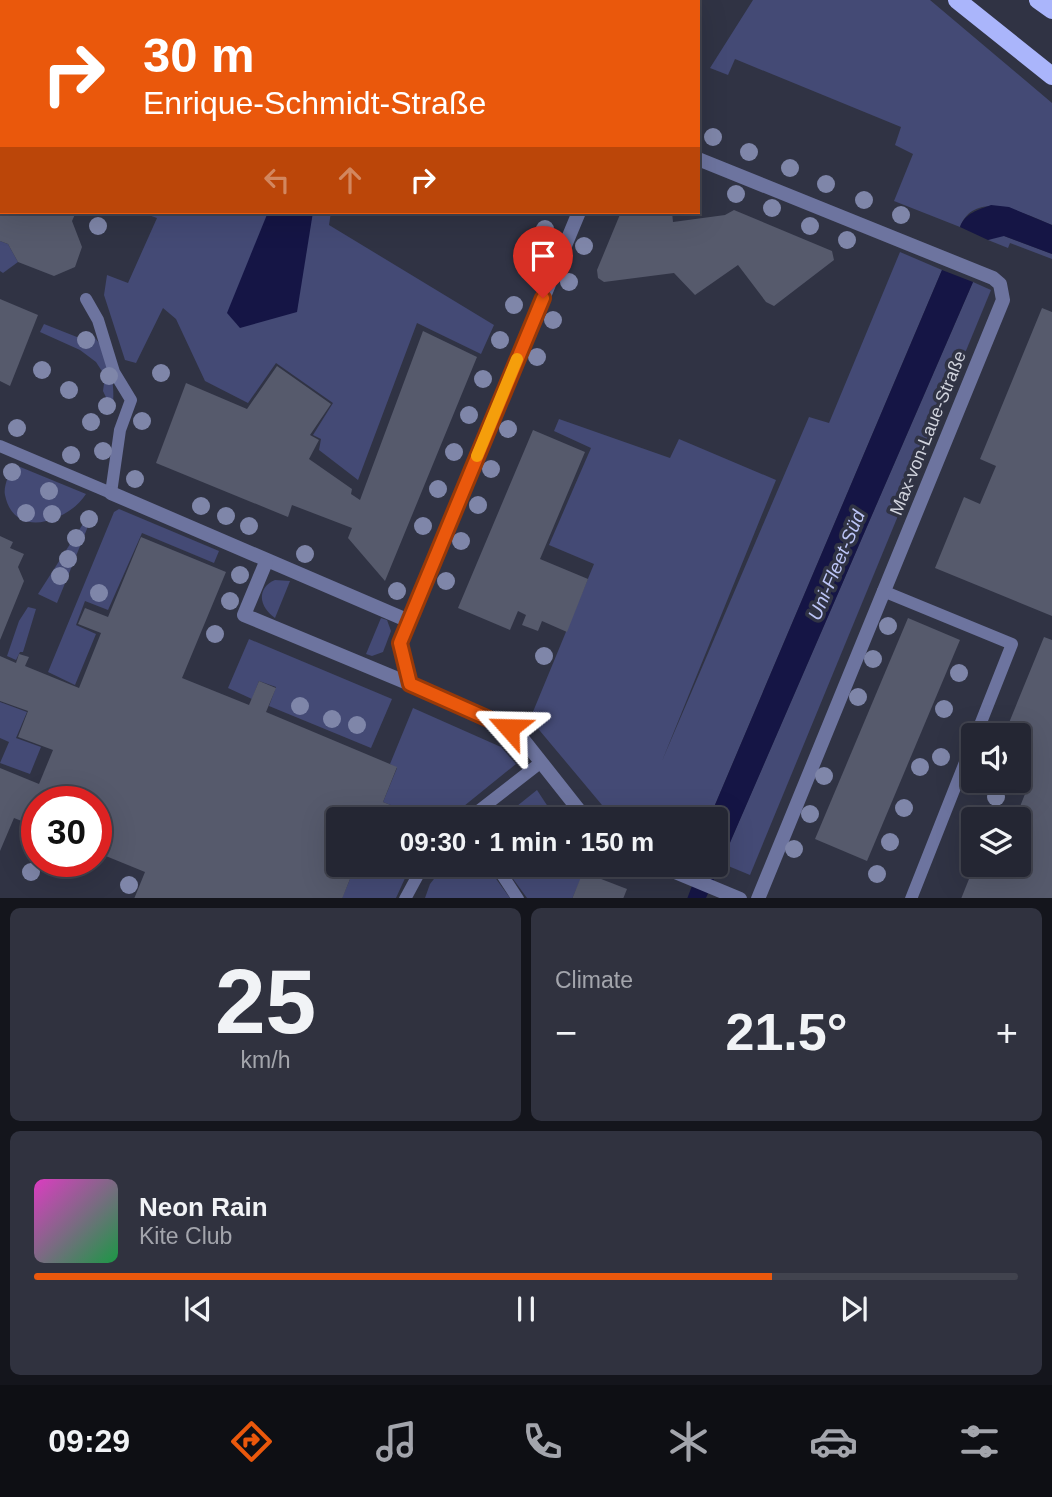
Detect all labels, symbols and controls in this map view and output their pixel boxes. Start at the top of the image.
icon: right [28,28,119,119]
text: 30 m [143,28,255,82]
text: Enrique-Schmidt-Straße [143,85,486,121]
icon: left [258,161,296,199]
icon: ahead [331,161,369,199]
icon: right [404,161,442,199]
pin [513,226,573,298]
icon: arrive [524,237,562,275]
street label: Max-von-Laue-Straße [886,348,970,518]
water label: Uni-Fleet-Süd [804,506,870,623]
position arrow [472,691,546,765]
map controls [961,723,1031,877]
button: sound [961,723,1031,793]
speed limit sign: 30 [21,786,112,877]
button: layers [961,807,1031,877]
text: 09:30 · 1 min · 150 m [400,827,654,857]
text: 25 [215,951,316,1052]
text: Climate [555,967,633,993]
text: 21.5° [725,1003,848,1061]
text: − [555,1012,577,1054]
text: + [996,1012,1018,1054]
text: km/h [241,1047,290,1073]
text: Neon Rain [139,1192,268,1222]
text: Kite Club [139,1223,232,1249]
icon: previous [179,1290,217,1328]
icon: pause [507,1290,545,1328]
icon: next [835,1290,873,1328]
icon: directions [227,1417,276,1466]
icon: music [372,1417,421,1466]
icon: phone [518,1417,567,1466]
icon: climate [664,1417,713,1466]
icon: car [809,1417,858,1466]
icon: filters [955,1417,1004,1466]
text: 09:29 [48,1423,130,1459]

